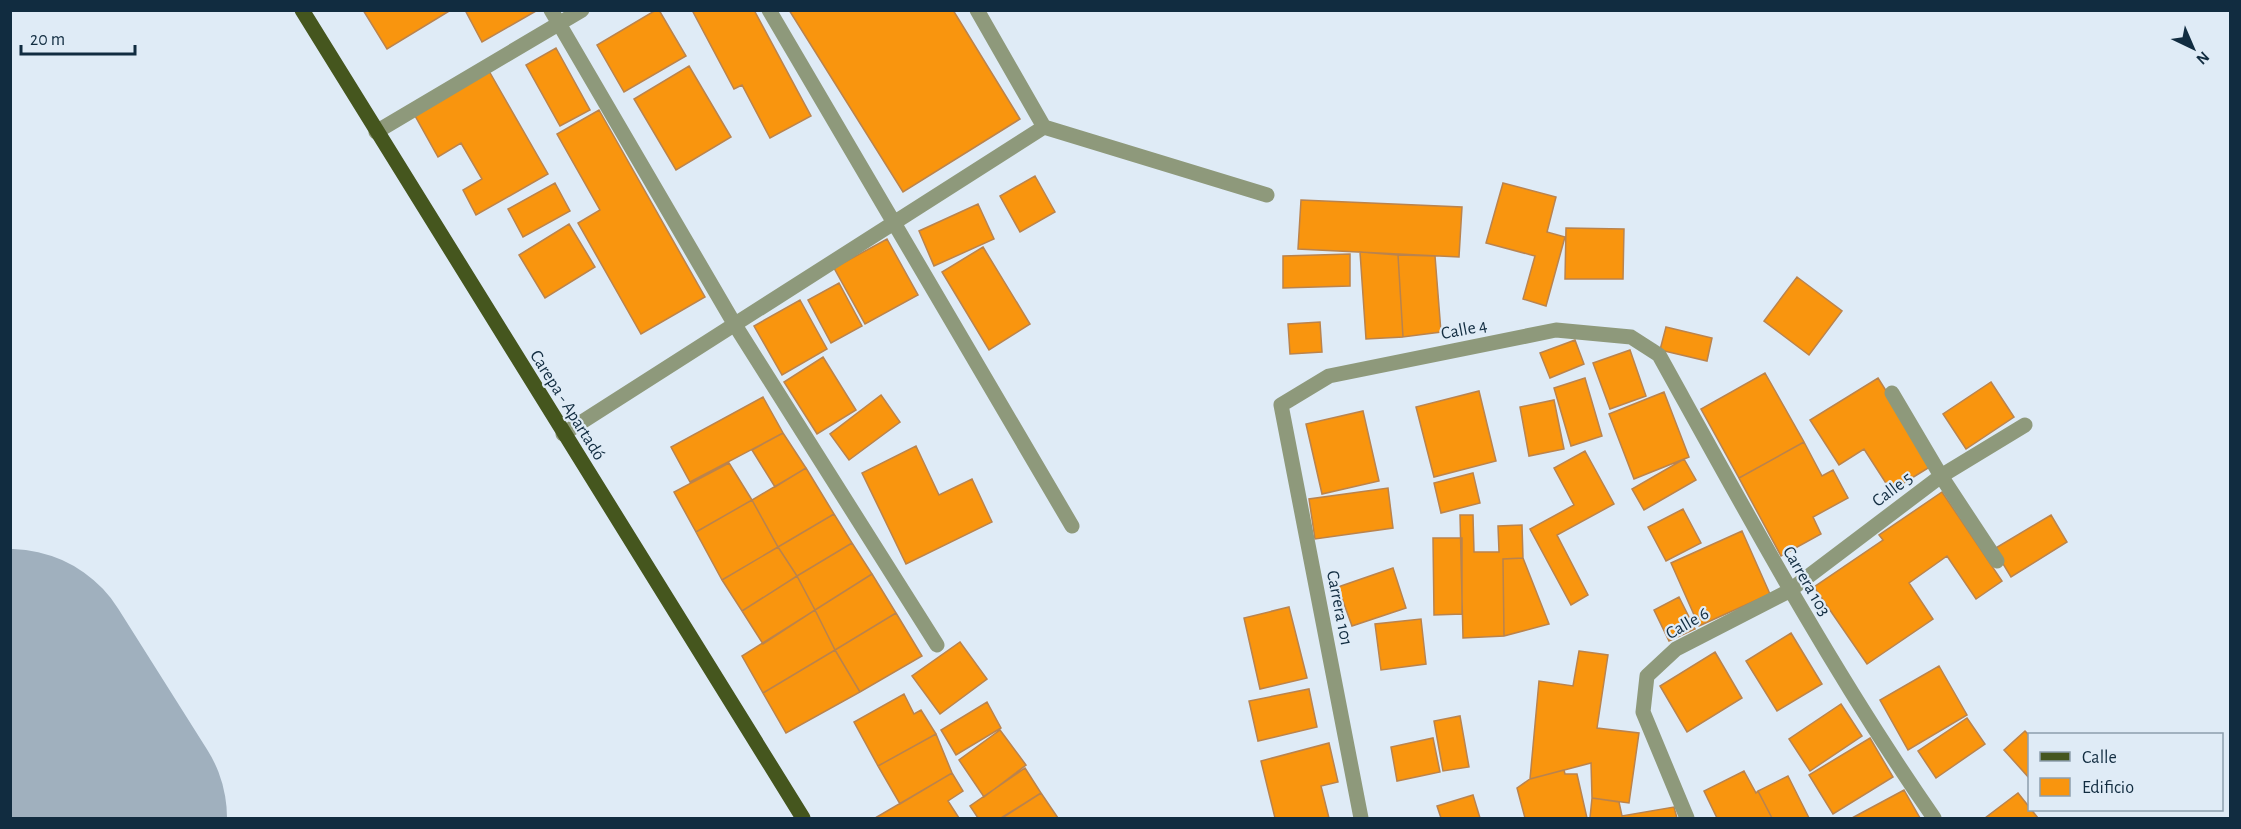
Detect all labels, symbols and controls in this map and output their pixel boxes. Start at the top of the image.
scale bar [21,18,135,56]
north arrow [2163,18,2223,78]
text: 20 m [30,31,65,49]
text: N [2193,48,2212,68]
street label: Calle 4 [1440,317,1489,343]
street label: Carepa - Apartadó [526,347,608,464]
street label: Calle 5 [1869,469,1916,511]
street label: Carrera 103 [1779,543,1833,620]
street label: Carrera 101 [1323,569,1355,647]
street label: Calle 6 [1663,604,1712,643]
legend [2028,733,2223,811]
text: Calle [2082,749,2117,767]
text: Edificio [2082,779,2134,797]

